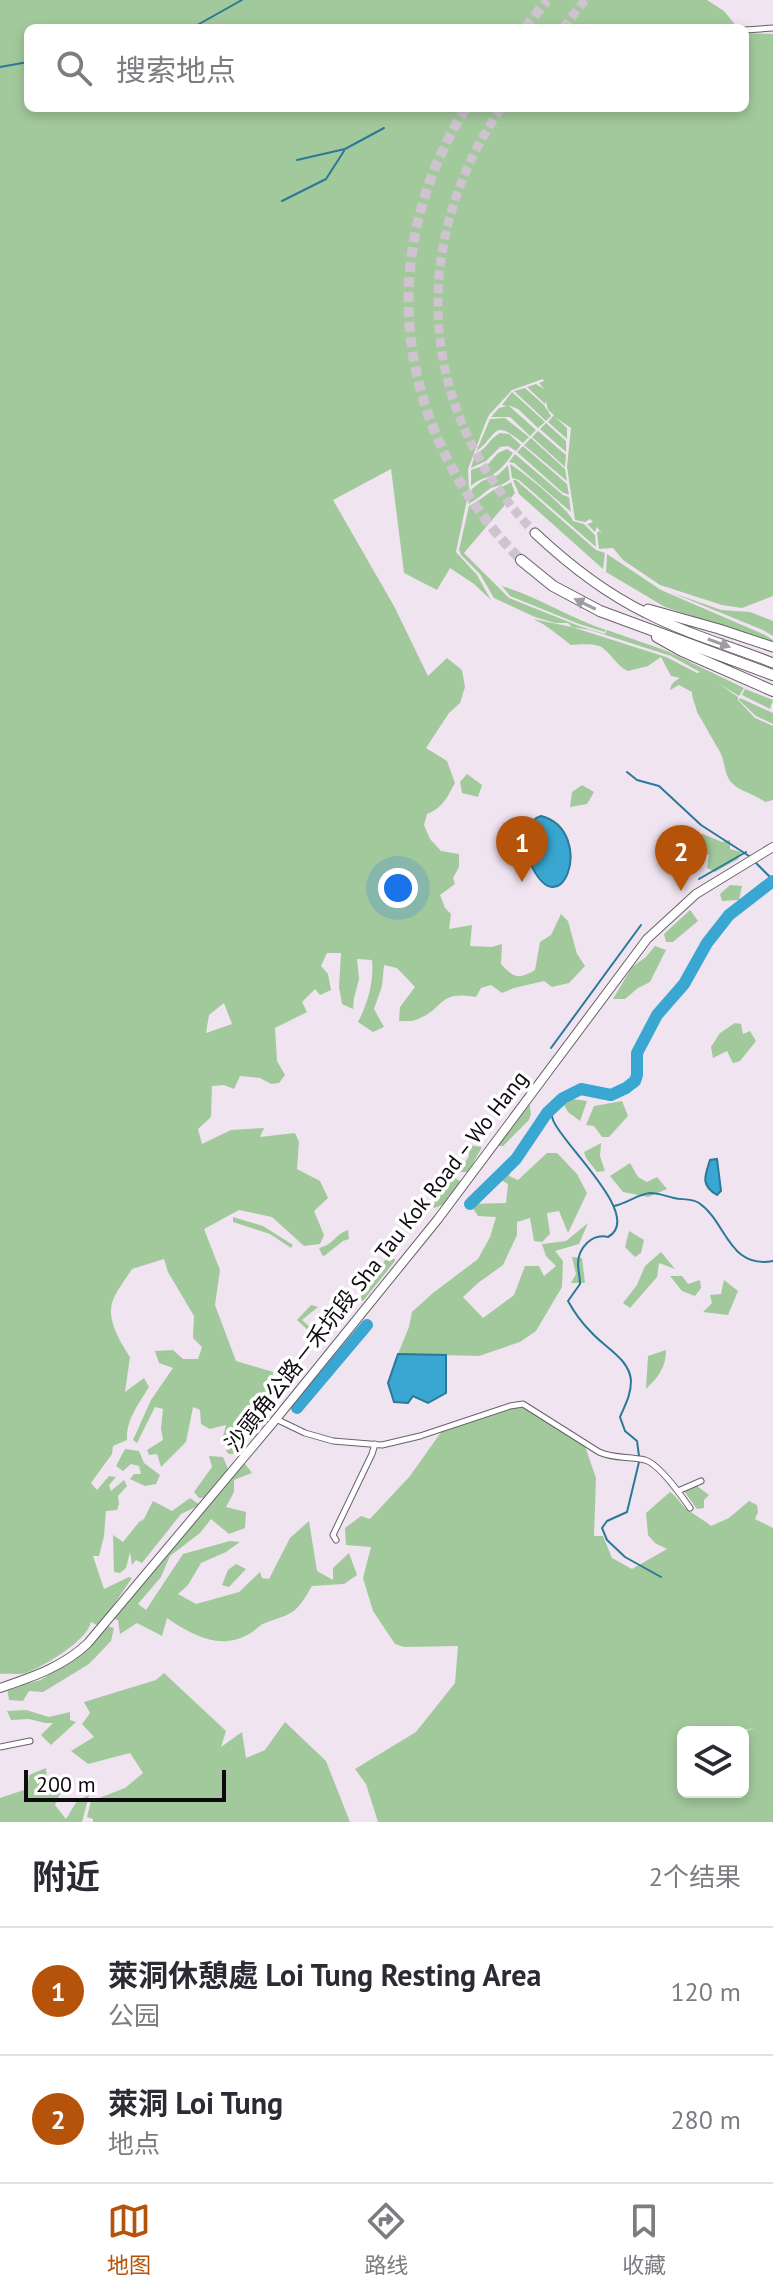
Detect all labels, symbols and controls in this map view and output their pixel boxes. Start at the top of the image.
search box [24,24,749,112]
icon: search [52,46,96,90]
text: 搜索地点 [116,50,236,89]
one-way arrow [573,597,597,611]
one-way arrow [707,637,731,649]
pin: 1 [496,816,548,882]
pin: 2 [655,825,707,891]
your location [378,868,418,908]
street label: 沙頭角公路－禾坑段 Sha Tau Kok Road – Wo Hang [219,1065,533,1457]
map controls [677,1726,749,1798]
button: layers [677,1726,749,1798]
scale bar [24,1766,226,1802]
text: 200 m [36,1770,96,1798]
text: 附近 [32,1854,100,1898]
text: 2个结果 [649,1860,741,1893]
text: 萊洞休憩處 Loi Tung Resting Area [108,1955,541,1994]
text: 1 [51,1975,65,2008]
text: 120 m [670,1975,741,2008]
text: 公园 [108,1999,160,2032]
text: 萊洞 Loi Tung [108,2083,283,2122]
text: 2 [51,2103,65,2136]
text: 280 m [670,2103,741,2136]
text: 地点 [108,2127,160,2160]
tab: 地图 [107,2199,151,2279]
tab: 路线 [364,2199,408,2279]
tab: 收藏 [622,2199,666,2279]

